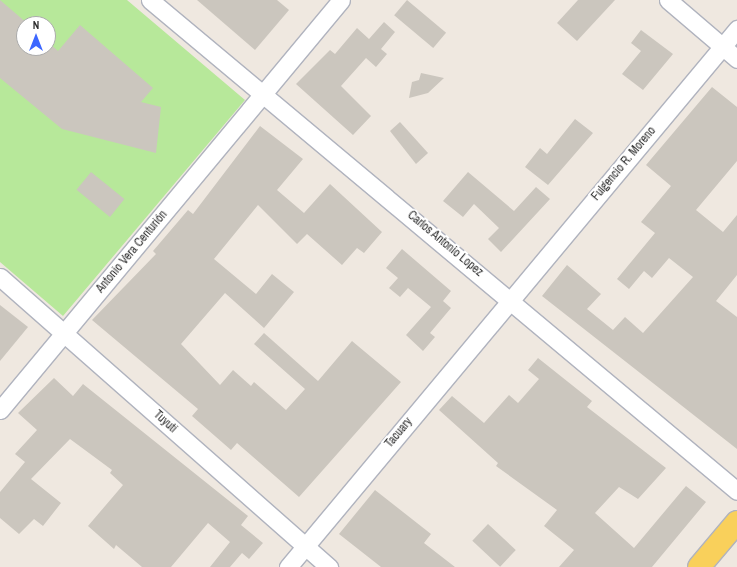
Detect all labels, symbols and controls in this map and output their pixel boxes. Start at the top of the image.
north arrow [16,16,56,56]
text: N [33,18,39,32]
street label: Fulgencio R. Moreno [589,124,659,204]
street label: Antonio Vera Centurión [93,208,171,296]
street label: Carlos Antonio Lopez [404,208,486,280]
street label: Tuyutí [150,408,180,436]
street label: Tacuary [382,415,416,451]

